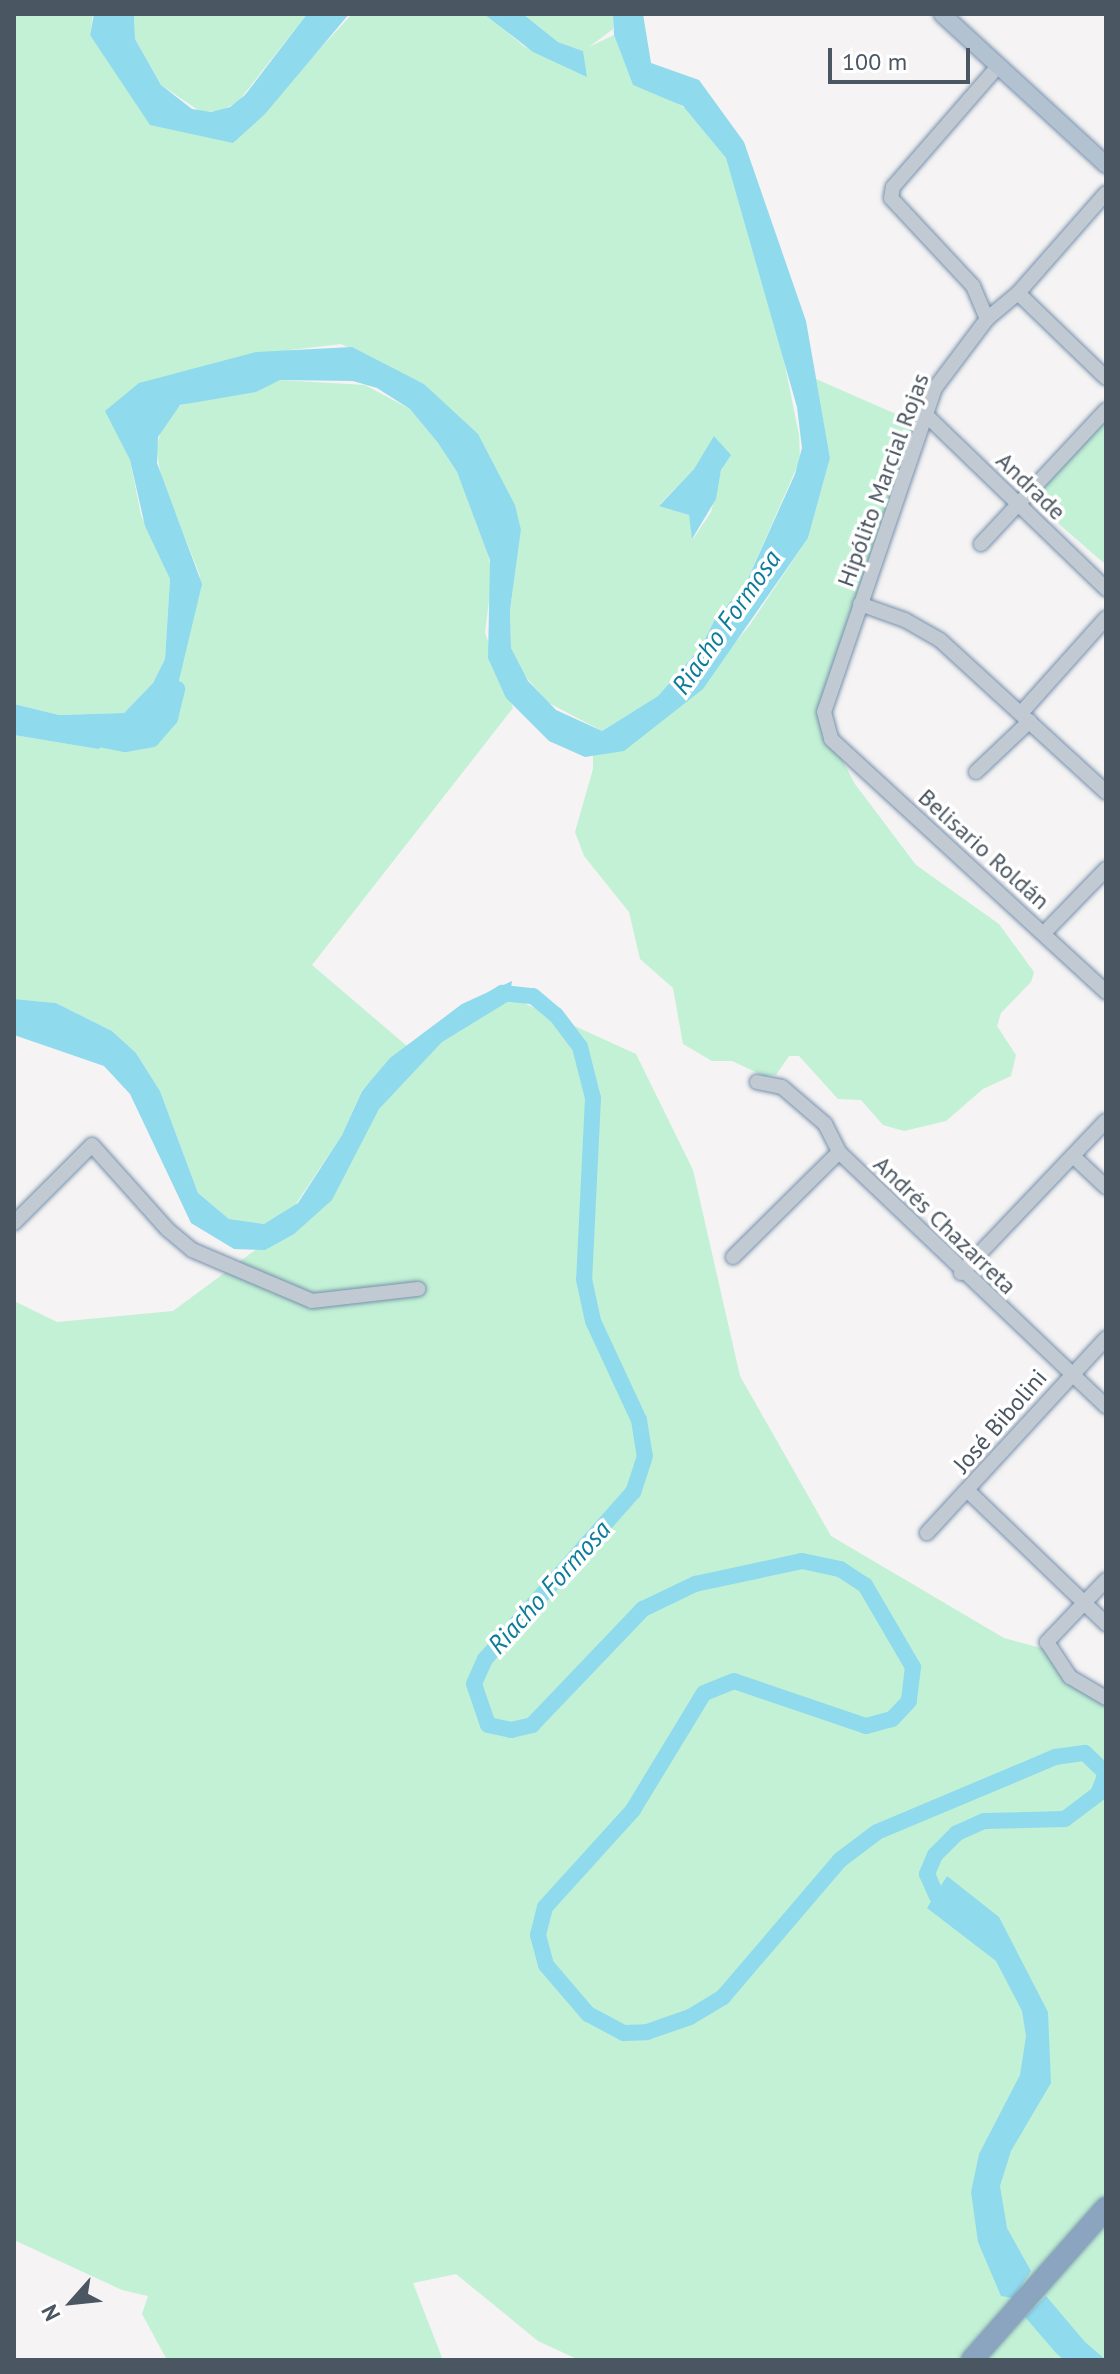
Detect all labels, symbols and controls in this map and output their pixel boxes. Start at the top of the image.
scale bar [832,32,974,82]
text: 100 m [842,46,907,77]
street label: Hipólito Marcial Rojas [831,369,935,591]
street label: Andrade [990,446,1072,526]
water label: Riacho Formosa [665,544,787,700]
street label: Belisario Roldán [913,783,1055,915]
street label: Andrés Chazarreta [868,1150,1022,1300]
street label: José Bibolini [947,1363,1053,1479]
water label: Riacho Formosa [481,1514,617,1660]
north arrow [32,2262,112,2342]
text: N [35,2300,66,2326]

